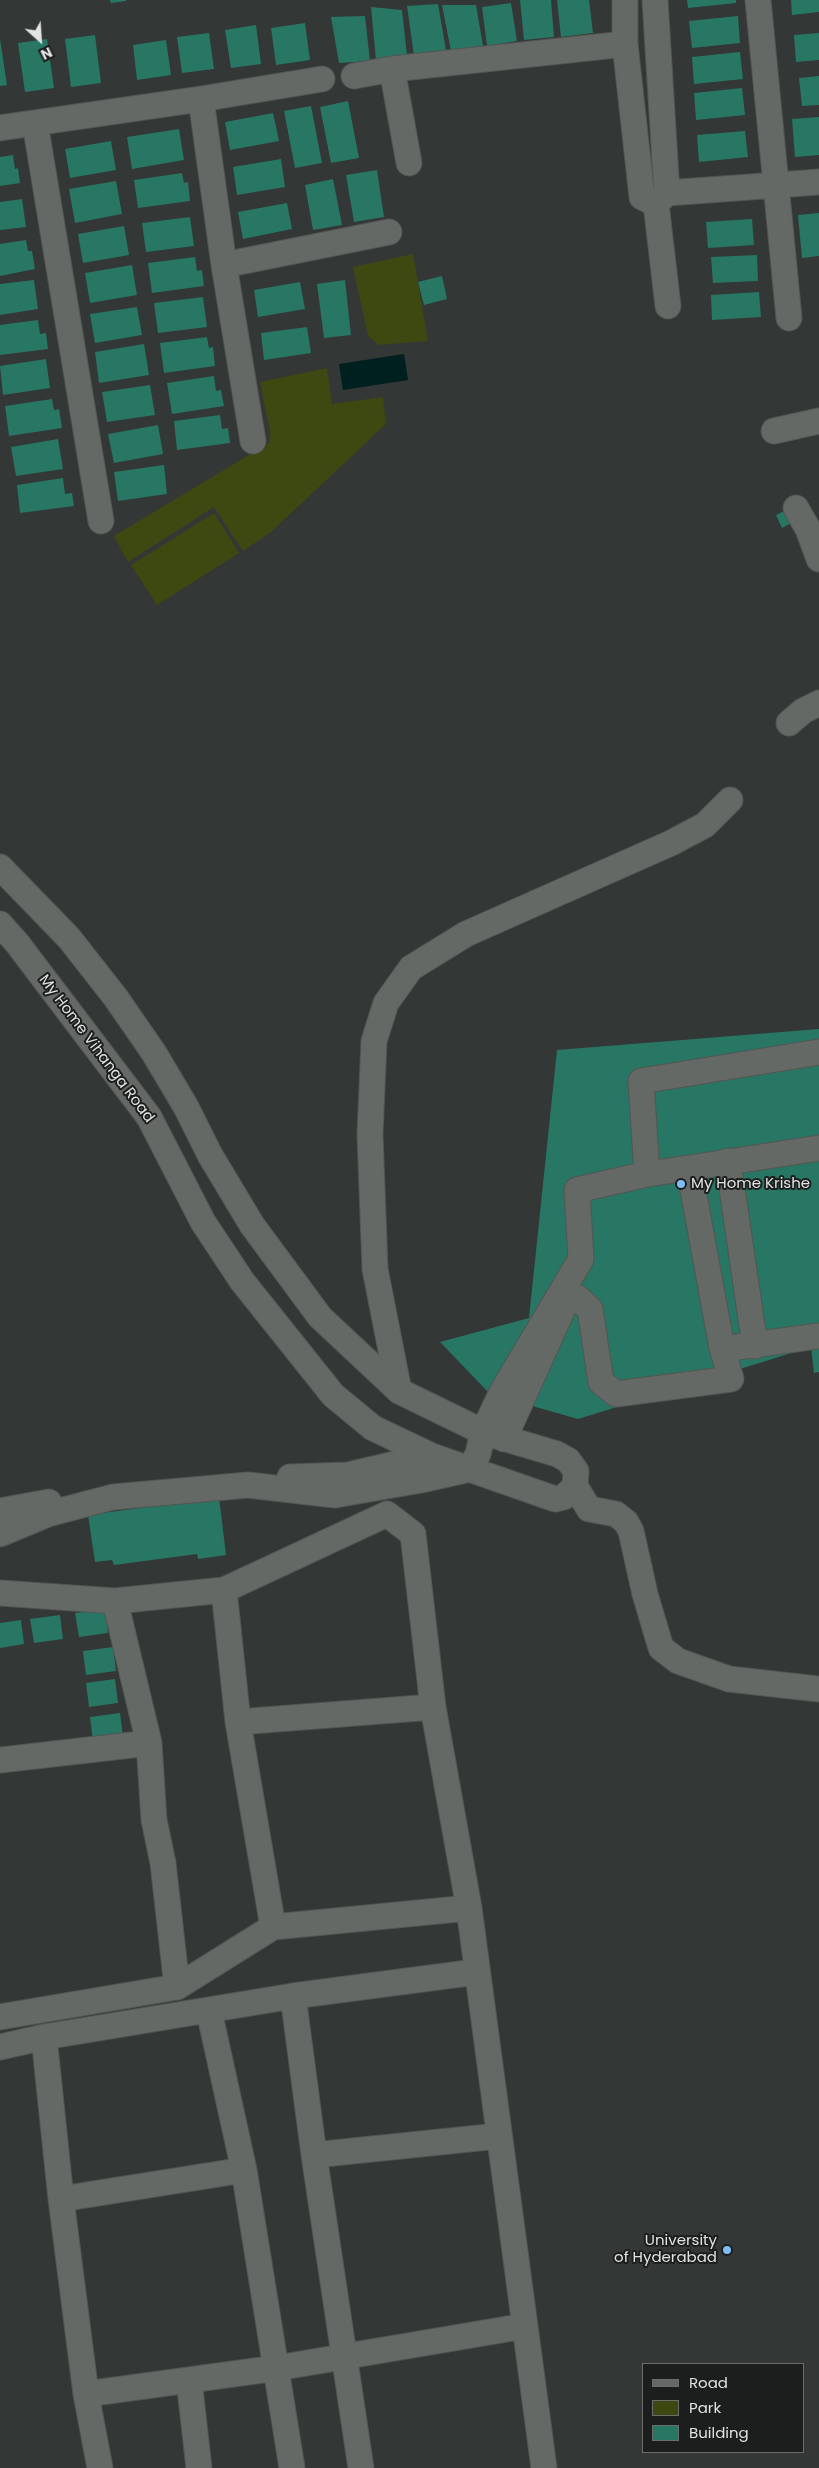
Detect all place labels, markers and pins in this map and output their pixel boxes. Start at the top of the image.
place label: My Home Krishe [691,1175,810,1193]
marker: My Home Krishe [675,1178,687,1190]
place label: University of Hyderabad [614,2232,717,2267]
marker: University of Hyderabad [721,2244,733,2256]

